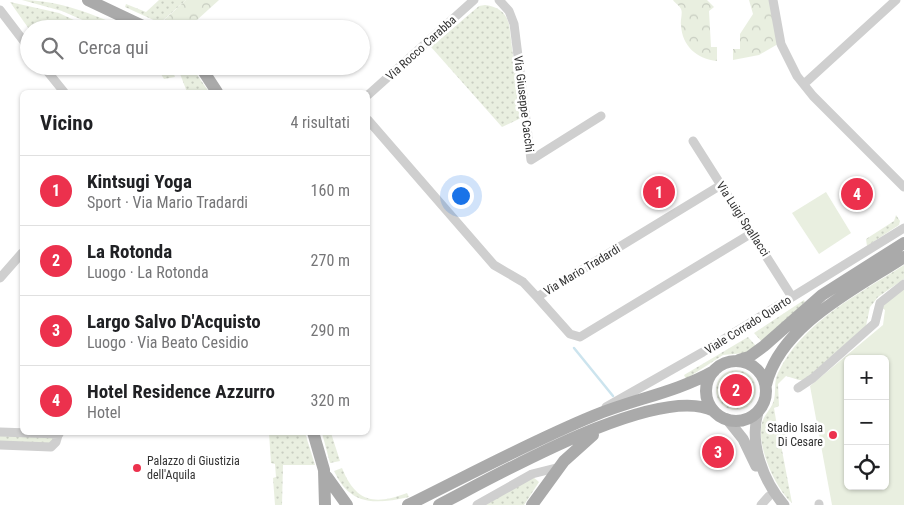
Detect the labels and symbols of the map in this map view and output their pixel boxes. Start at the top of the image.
street label: Via Rocco Carabba [383,13,459,83]
street label: Via Giuseppe Cacchi [511,55,537,153]
pin: 1 [643,173,675,211]
pin: 4 [841,175,873,213]
street label: Via Luigi Spallacci [714,179,772,259]
your location [448,183,474,209]
street label: Via Mario Tradardi [541,242,623,298]
street label: Viale Corrado Quarto [702,293,794,357]
pin: 2 [720,371,752,409]
place label: Stadio Isaia Di Cesare [767,421,823,449]
marker: Stadio Isaia Di Cesare [827,429,839,441]
pin: 3 [702,433,734,471]
place label: Palazzo di Giustizia dell'Aquila [147,454,240,482]
marker: Palazzo di Giustizia dell'Aquila [131,462,143,474]

